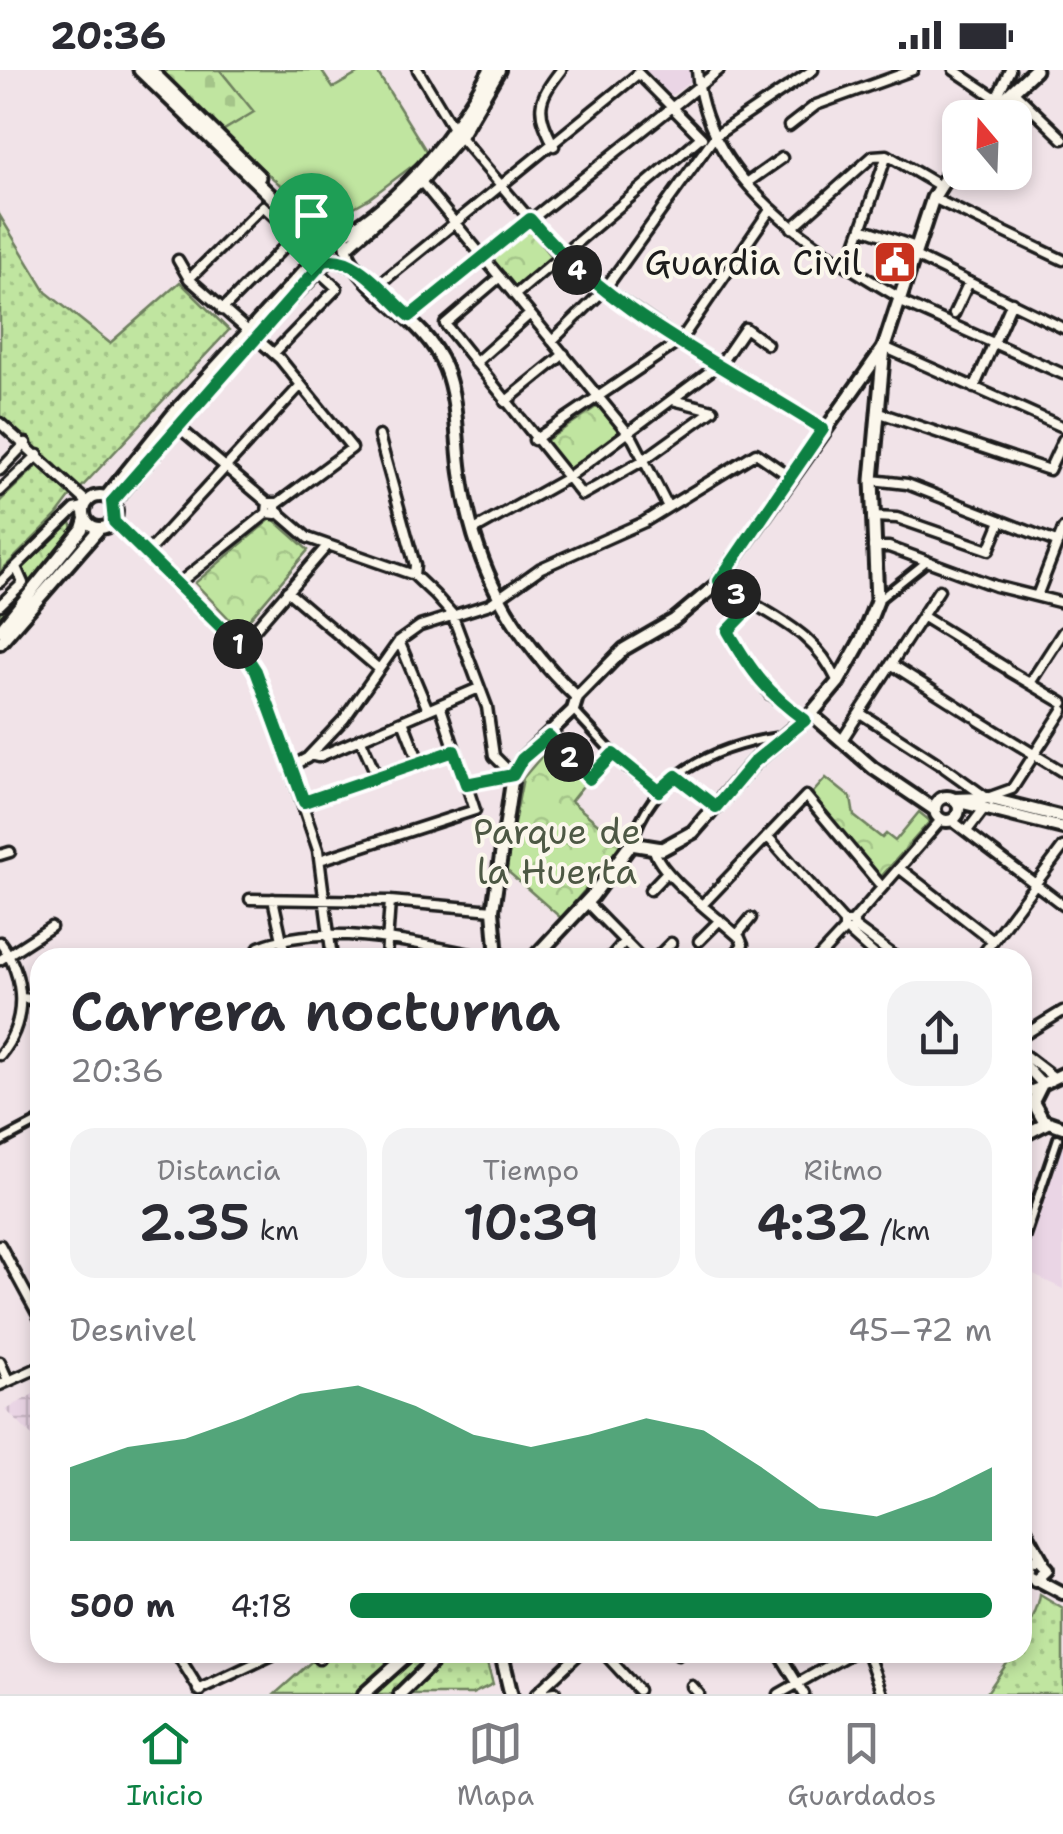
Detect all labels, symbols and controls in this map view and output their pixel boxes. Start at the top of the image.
text: 20:36 [50,10,166,61]
north arrow [942,100,1032,190]
map controls [942,100,1032,190]
pin [269,173,354,276]
icon: arrive [284,188,339,243]
place label: Guardia Civil [644,239,862,286]
public building icon: Guardia Civil [872,239,918,285]
pin: 4 [552,245,602,295]
text: 4 [567,251,587,289]
pin: 3 [711,569,761,619]
text: 3 [726,575,746,613]
pin: 1 [213,619,263,669]
text: 1 [232,625,244,663]
pin: 2 [544,732,594,782]
text: 2 [559,738,579,776]
park label: Parque de la Huerta [473,808,641,895]
text: Carrera nocturna [70,974,561,1048]
button: share [887,981,992,1086]
text: 20:36 [70,1049,164,1092]
text: Distancia [157,1151,280,1189]
text: Tiempo [483,1151,579,1189]
text: Ritmo [804,1151,883,1189]
text: 2.35 [138,1189,250,1256]
text: 10:39 [463,1189,599,1256]
text: 4:32 [756,1189,871,1256]
text: km [250,1211,299,1249]
text: /km [871,1211,930,1249]
text: Desnivel [70,1308,196,1351]
text: 45–72 m [848,1308,992,1351]
text: 500 m [70,1584,175,1627]
text: 4:18 [230,1584,293,1627]
tab: Inicio [127,1716,203,1814]
tab: Mapa [457,1716,534,1814]
tab: Guardados [787,1716,936,1814]

